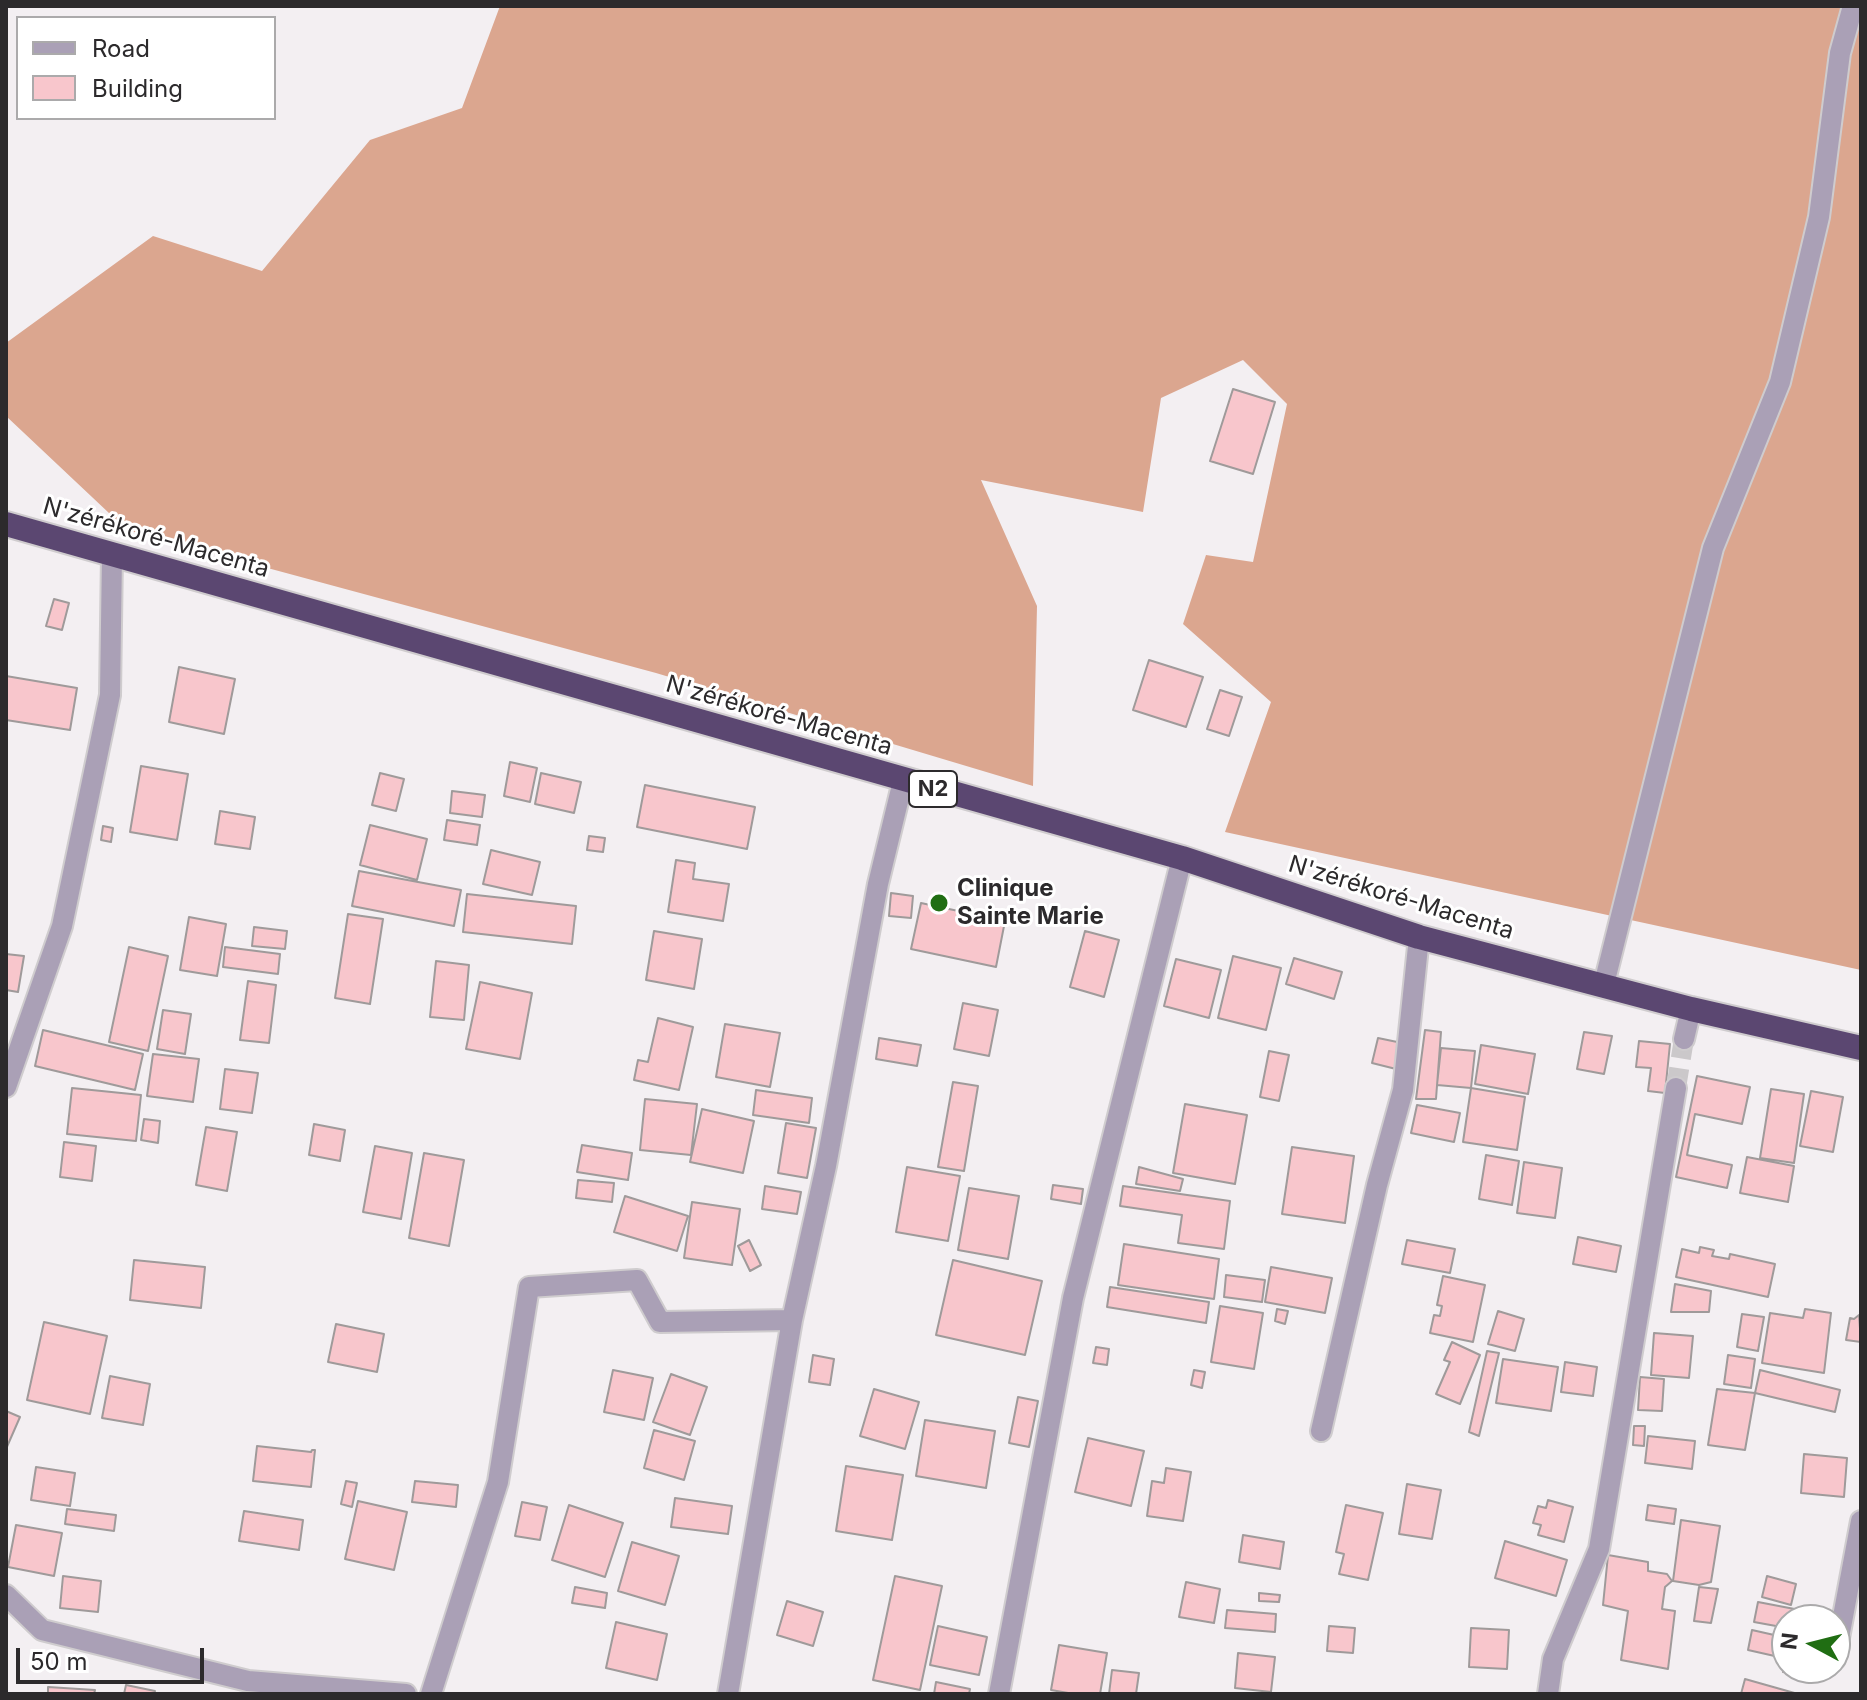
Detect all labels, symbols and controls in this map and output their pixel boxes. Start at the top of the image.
legend [16,16,276,120]
text: Road [92,34,150,63]
text: Building [92,74,183,103]
street label: N'zérékoré-Macenta [40,492,272,584]
street label: N'zérékoré-Macenta [663,670,895,762]
road number: N2 [909,771,957,807]
street label: N'zérékoré-Macenta [1285,850,1517,946]
place label: Clinique Sainte Marie [957,875,1104,931]
marker: Clinique Sainte Marie [928,892,950,914]
north arrow [1771,1604,1851,1684]
text: N [1775,1631,1803,1651]
scale bar [20,1632,208,1682]
text: 50 m [30,1647,88,1676]

